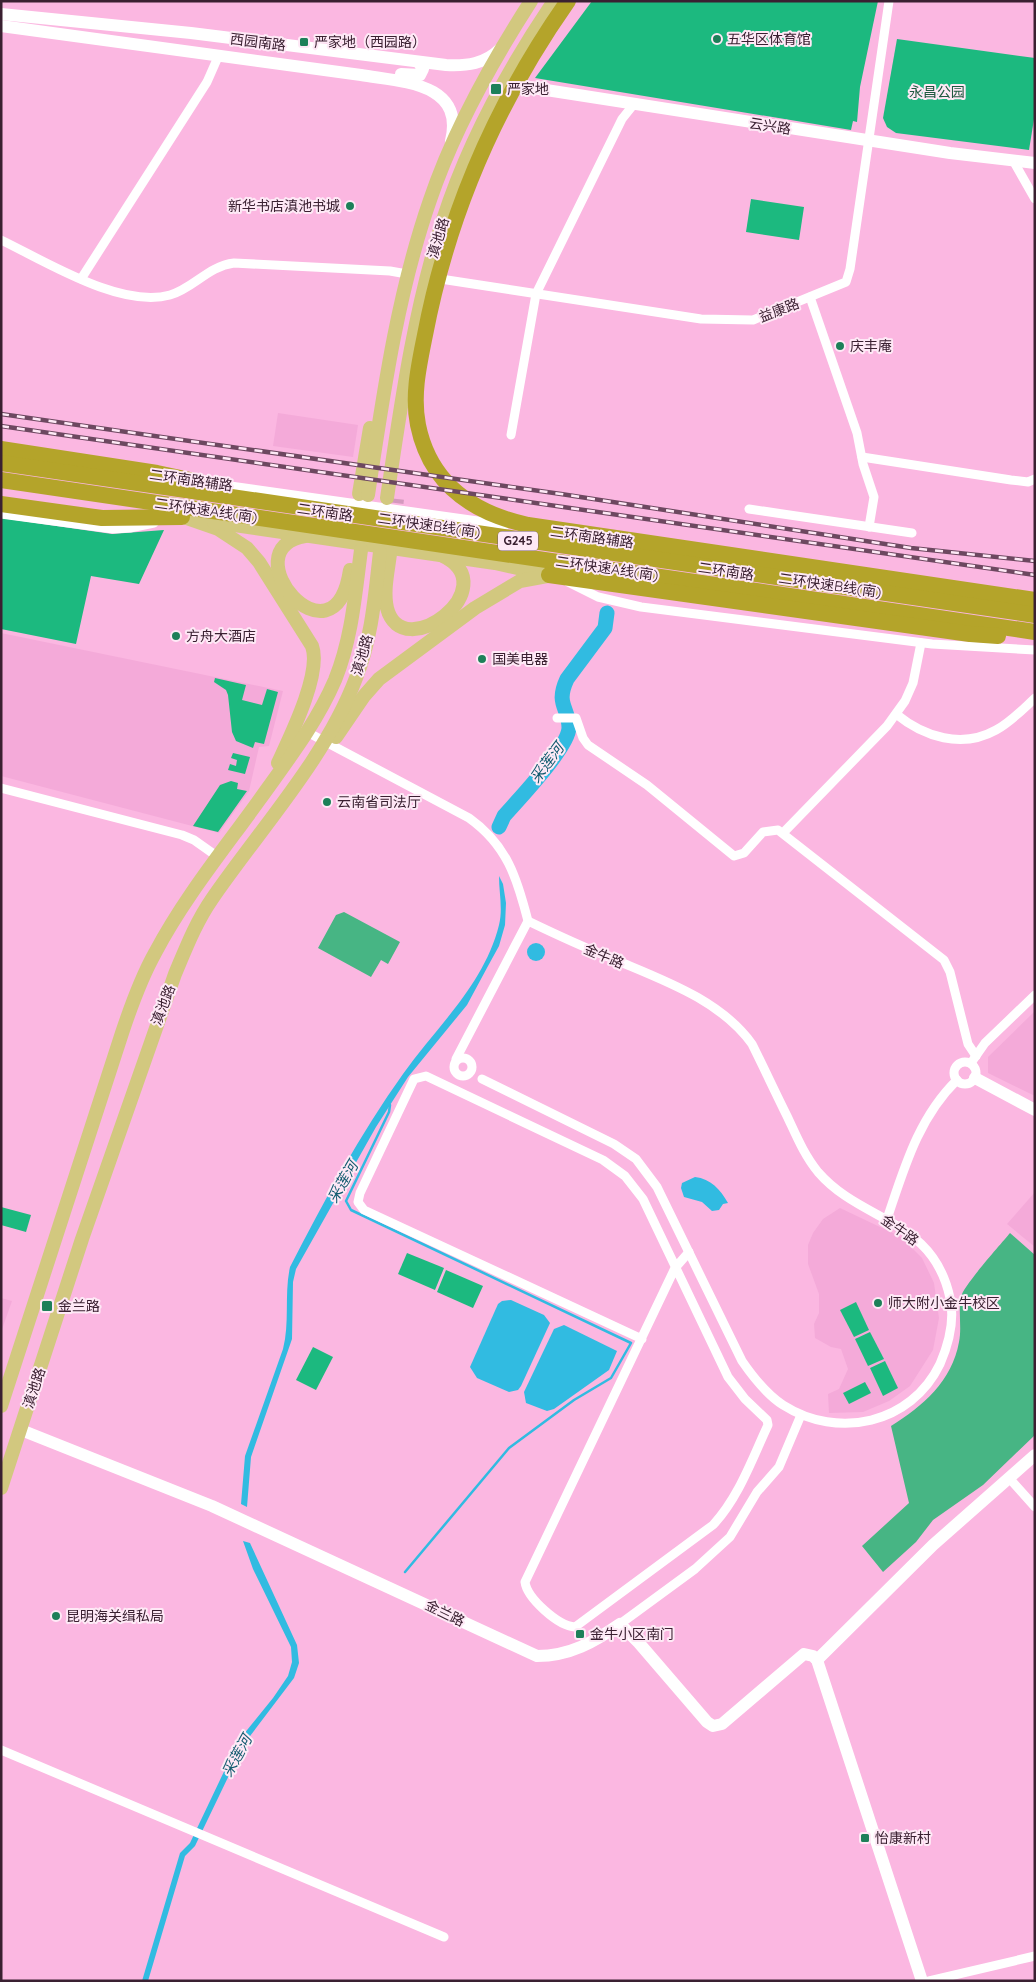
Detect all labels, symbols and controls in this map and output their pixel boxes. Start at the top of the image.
street label: 西园南路 [229,30,287,54]
place label: 五华区体育馆 [727,30,811,48]
place label: 严家地（西园路） [314,33,426,51]
marker: 五华区体育馆 [711,33,723,45]
marker: 严家地（西园路） [298,36,310,48]
place label: 严家地 [507,80,549,98]
marker: 严家地 [489,82,503,96]
park label: 永昌公园 [909,83,965,101]
street label: 云兴路 [748,114,792,138]
place label: 新华书店滇池书城 [228,197,340,215]
marker: 新华书店滇池书城 [344,200,356,212]
street label: 滇池路 [423,215,453,261]
street label: 益康路 [756,294,802,326]
place label: 庆丰庵 [850,337,892,355]
marker: 庆丰庵 [834,340,846,352]
street label: 二环南路辅路 [148,465,234,495]
street label: 二环快速A线(南) [153,494,259,526]
street label: 二环南路 [296,499,354,525]
street label: 二环快速B线(南) [376,509,482,541]
street label: 二环南路辅路 [549,522,635,552]
road number: G245 [498,532,538,550]
street label: 二环快速A线(南) [554,552,660,584]
street label: 二环南路 [697,558,755,584]
street label: 二环快速B线(南) [777,569,883,601]
place label: 方舟大酒店 [186,627,256,645]
marker: 方舟大酒店 [170,630,182,642]
street label: 滇池路 [348,632,376,678]
place label: 国美电器 [492,650,548,668]
marker: 国美电器 [476,653,488,665]
water label: 采莲河 [525,737,570,786]
place label: 云南省司法厅 [337,793,421,811]
marker: 云南省司法厅 [321,796,333,808]
street label: 金牛路 [581,940,627,972]
street label: 滇池路 [147,982,179,1028]
water label: 采莲河 [323,1155,364,1206]
street label: 金牛路 [878,1211,922,1249]
place label: 师大附小金牛校区 [888,1294,1000,1312]
place label: 金兰路 [58,1297,100,1315]
marker: 师大附小金牛校区 [872,1297,884,1309]
marker: 金兰路 [40,1299,54,1313]
street label: 滇池路 [19,1365,49,1411]
street label: 金兰路 [422,1596,468,1630]
place label: 昆明海关缉私局 [66,1607,164,1625]
marker: 昆明海关缉私局 [50,1610,62,1622]
place label: 金牛小区南门 [590,1625,674,1643]
marker: 金牛小区南门 [574,1628,586,1640]
water label: 采莲河 [217,1729,257,1780]
place label: 怡康新村 [875,1829,931,1847]
marker: 怡康新村 [859,1832,871,1844]

